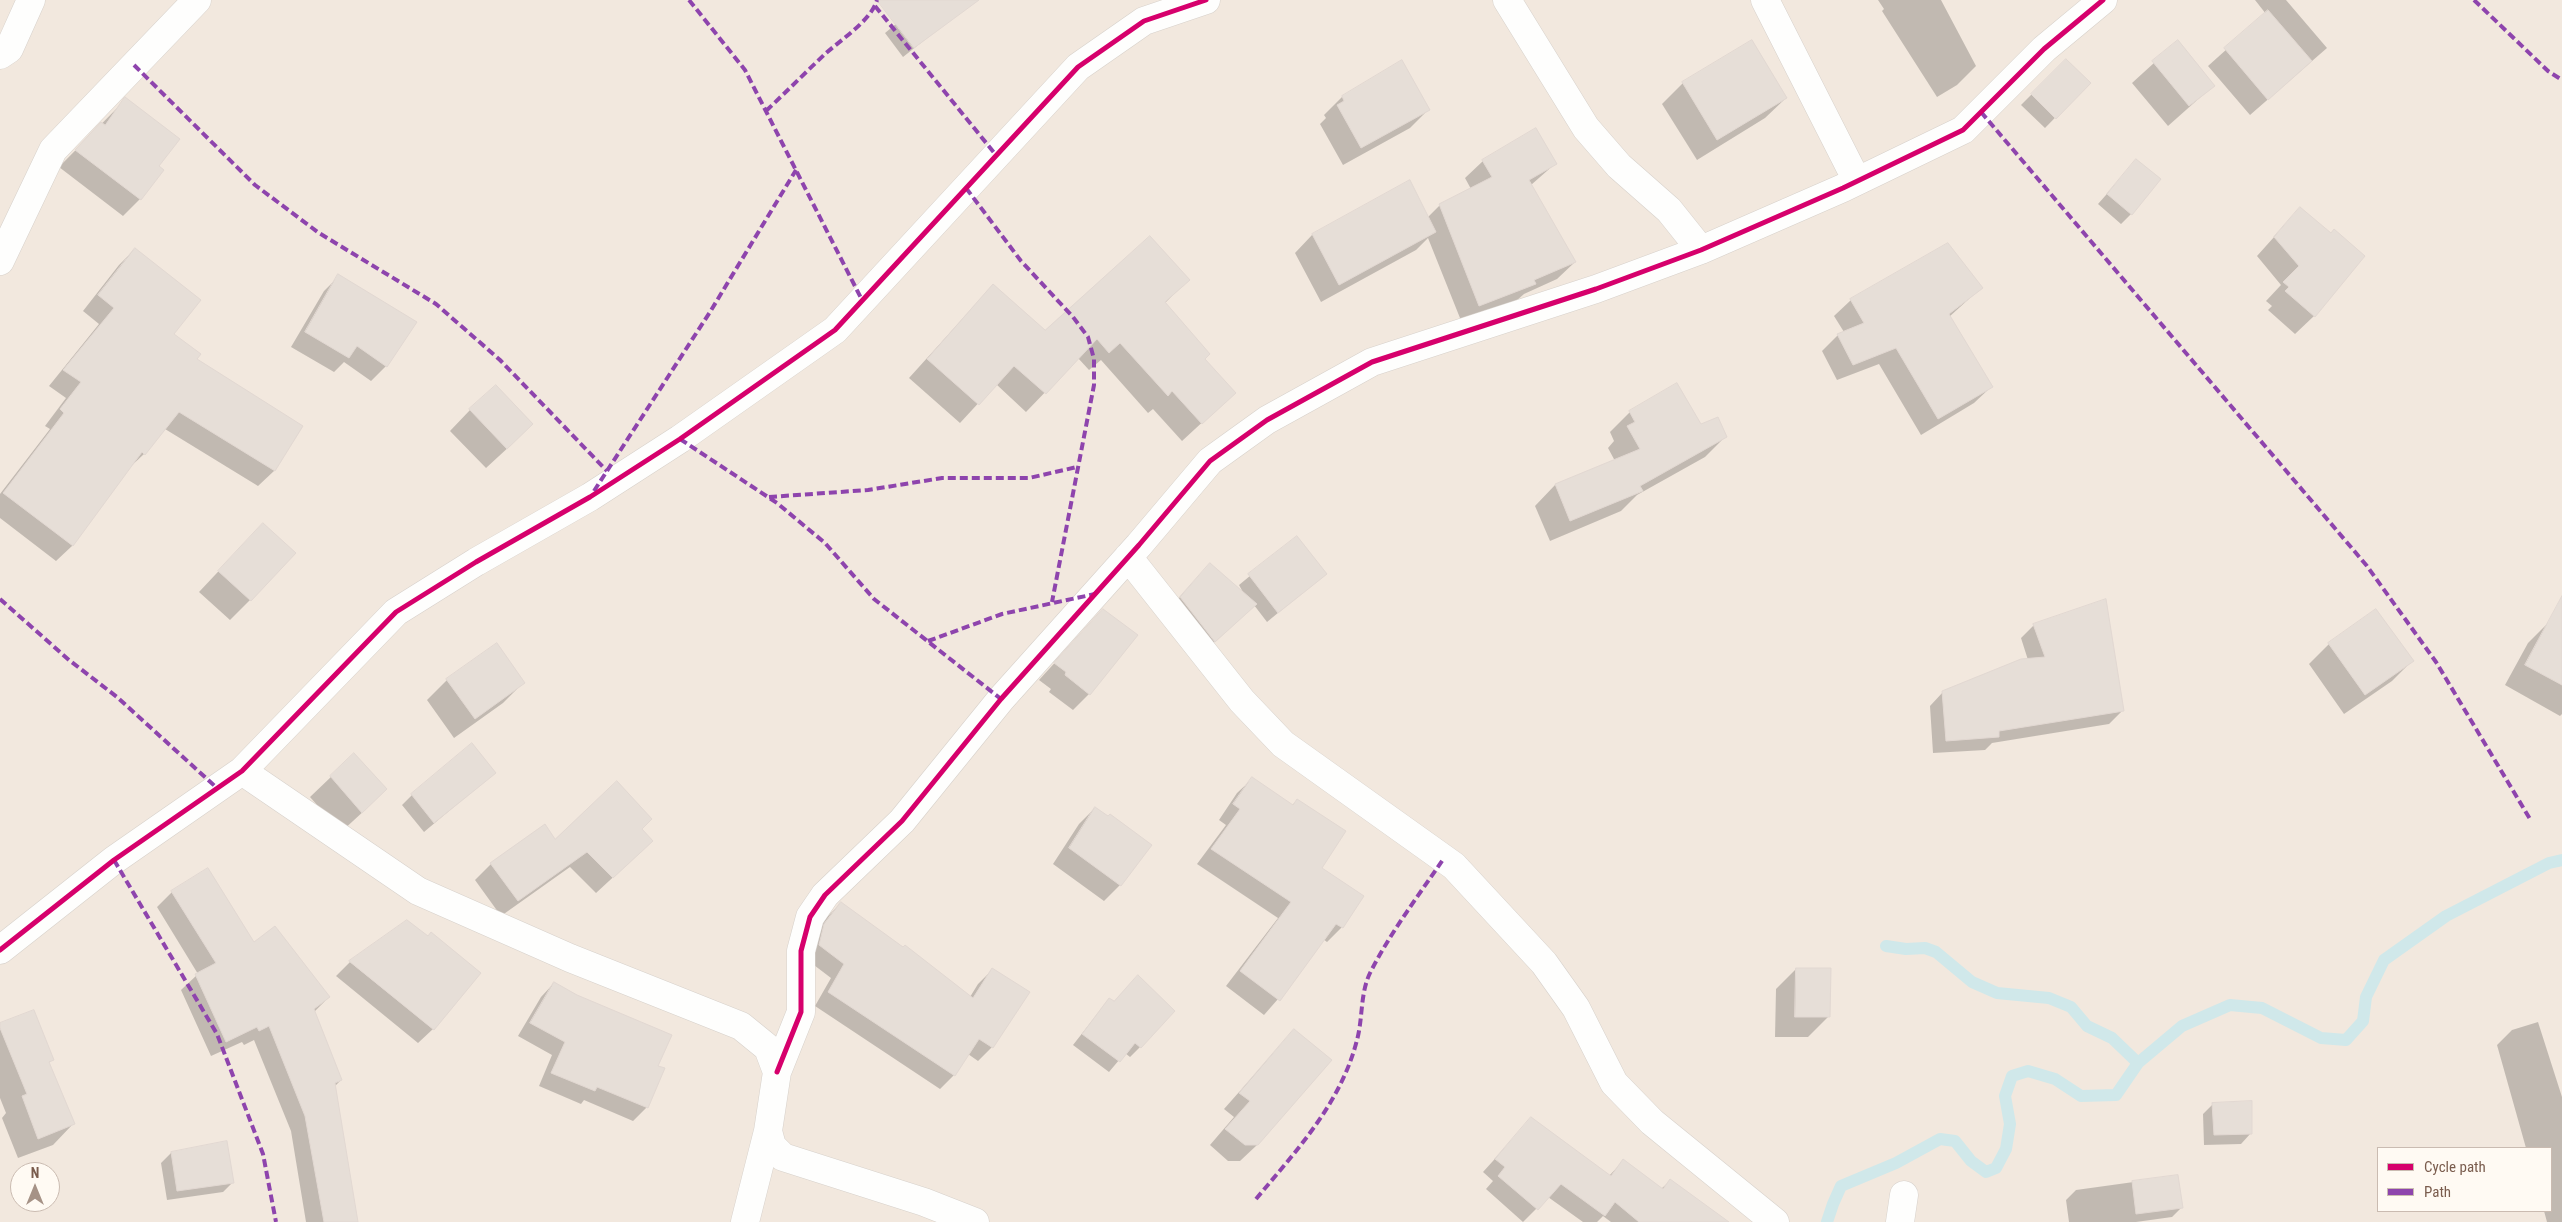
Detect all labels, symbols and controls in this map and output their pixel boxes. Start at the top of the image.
legend [2377,1147,2552,1212]
text: Cycle path [2424,1158,2486,1176]
north arrow [10,1162,60,1212]
text: N [31,1165,39,1181]
text: Path [2424,1183,2451,1201]

